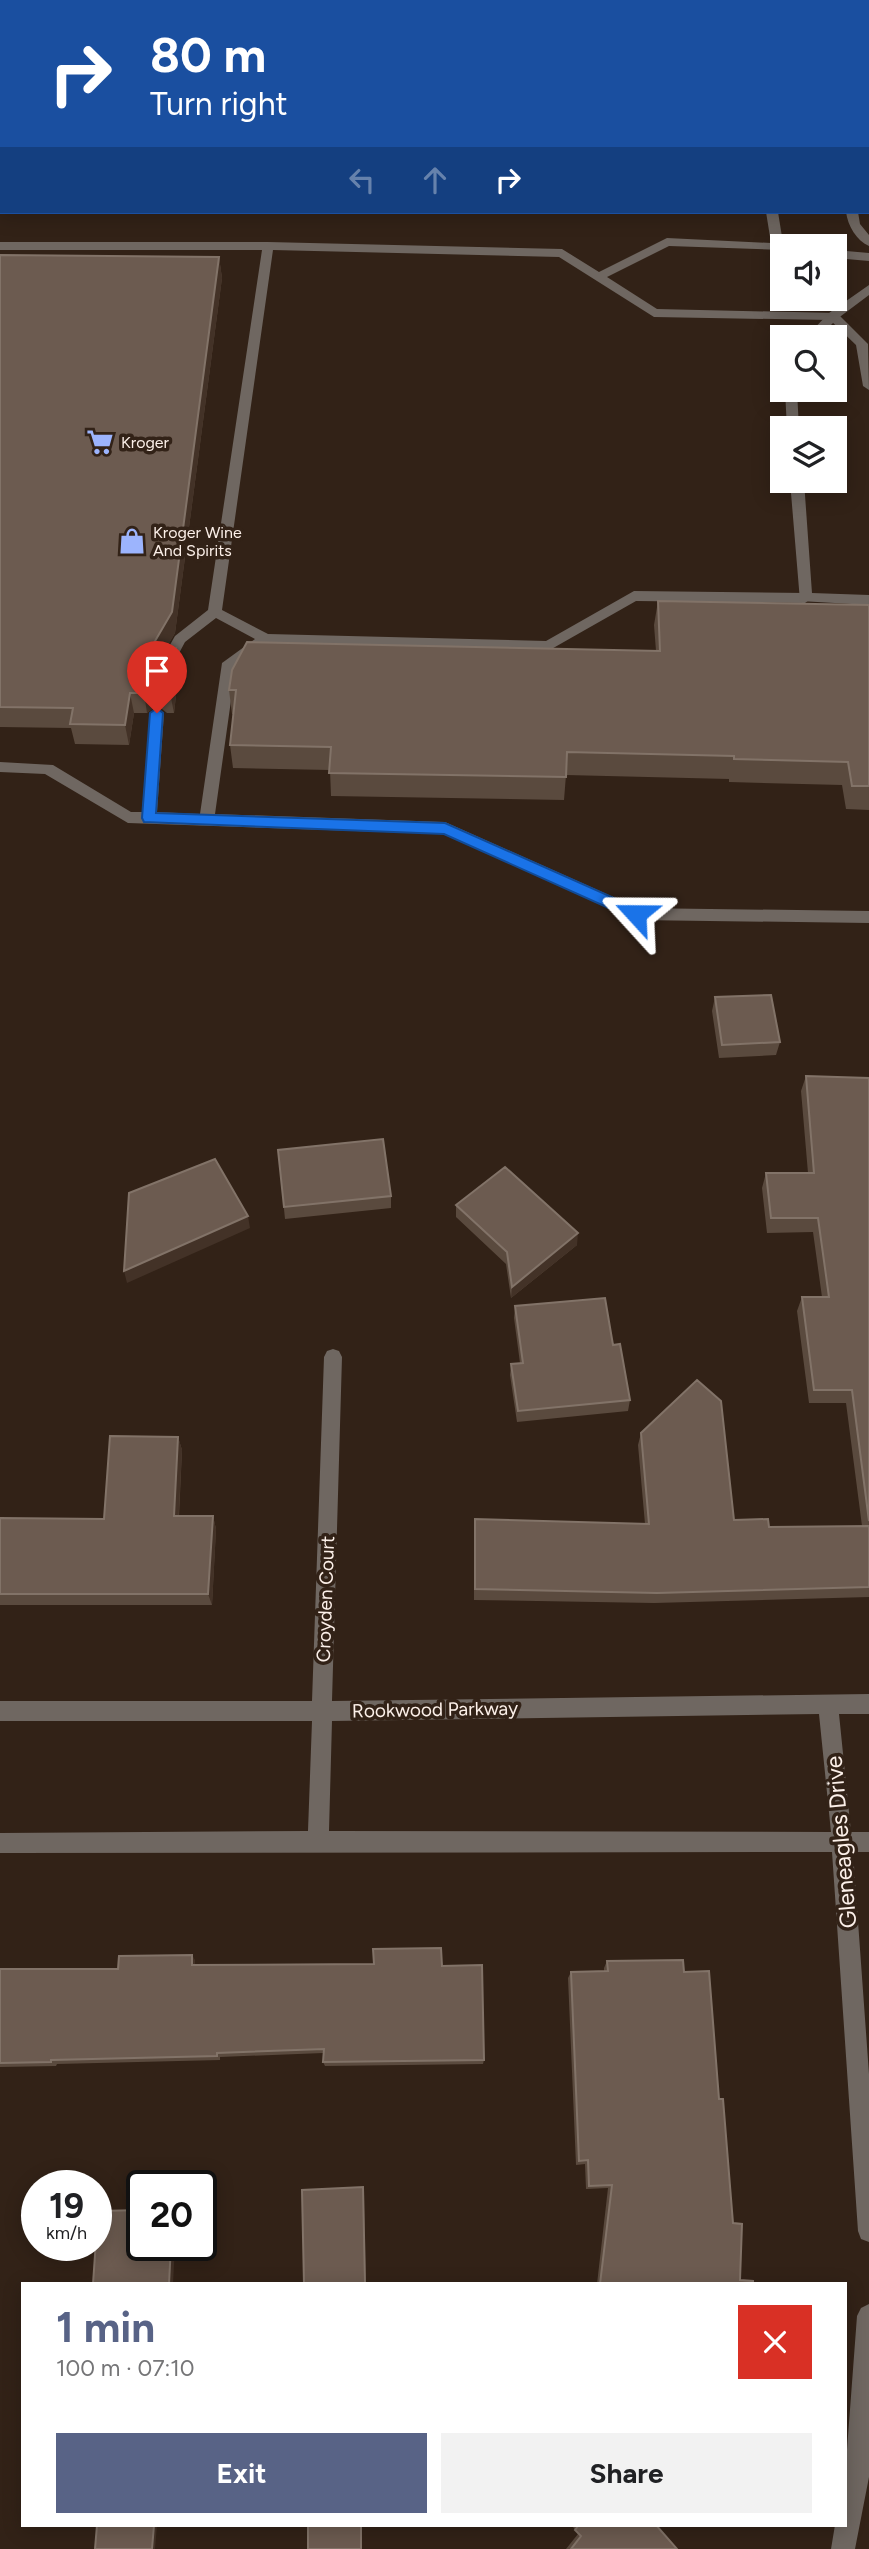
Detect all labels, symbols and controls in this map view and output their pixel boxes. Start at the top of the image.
text: 80 m [150,25,266,84]
icon: right [35,28,126,119]
text: Turn right [150,85,288,123]
icon: left [343,161,381,199]
icon: ahead [416,161,454,199]
icon: right [489,161,527,199]
map controls [770,234,847,493]
button: sound [770,234,847,311]
button: search [770,325,847,402]
button: layers [770,416,847,493]
supermarket icon: Kroger [85,427,115,457]
place label: Kroger [121,433,170,452]
place label: Kroger Wine And Spirits [153,523,242,560]
shop icon: Kroger Wine And Spirits [117,526,147,556]
pin [127,641,187,713]
icon: arrive [138,652,176,690]
position arrow [599,877,673,951]
street label: Croyden Court [312,1535,339,1663]
street label: Rookwood Parkway [352,1697,518,1722]
street label: Gleneagles Drive [820,1755,862,1929]
speed limit sign: 20 [126,2170,217,2261]
text: 19 [49,2185,84,2227]
text: km/h [46,2222,87,2244]
text: 1 min [56,2302,155,2353]
button: close [738,2305,812,2379]
text: 100 m · 07:10 [56,2354,195,2382]
button: Exit [56,2433,427,2513]
button: Share [441,2433,812,2513]

